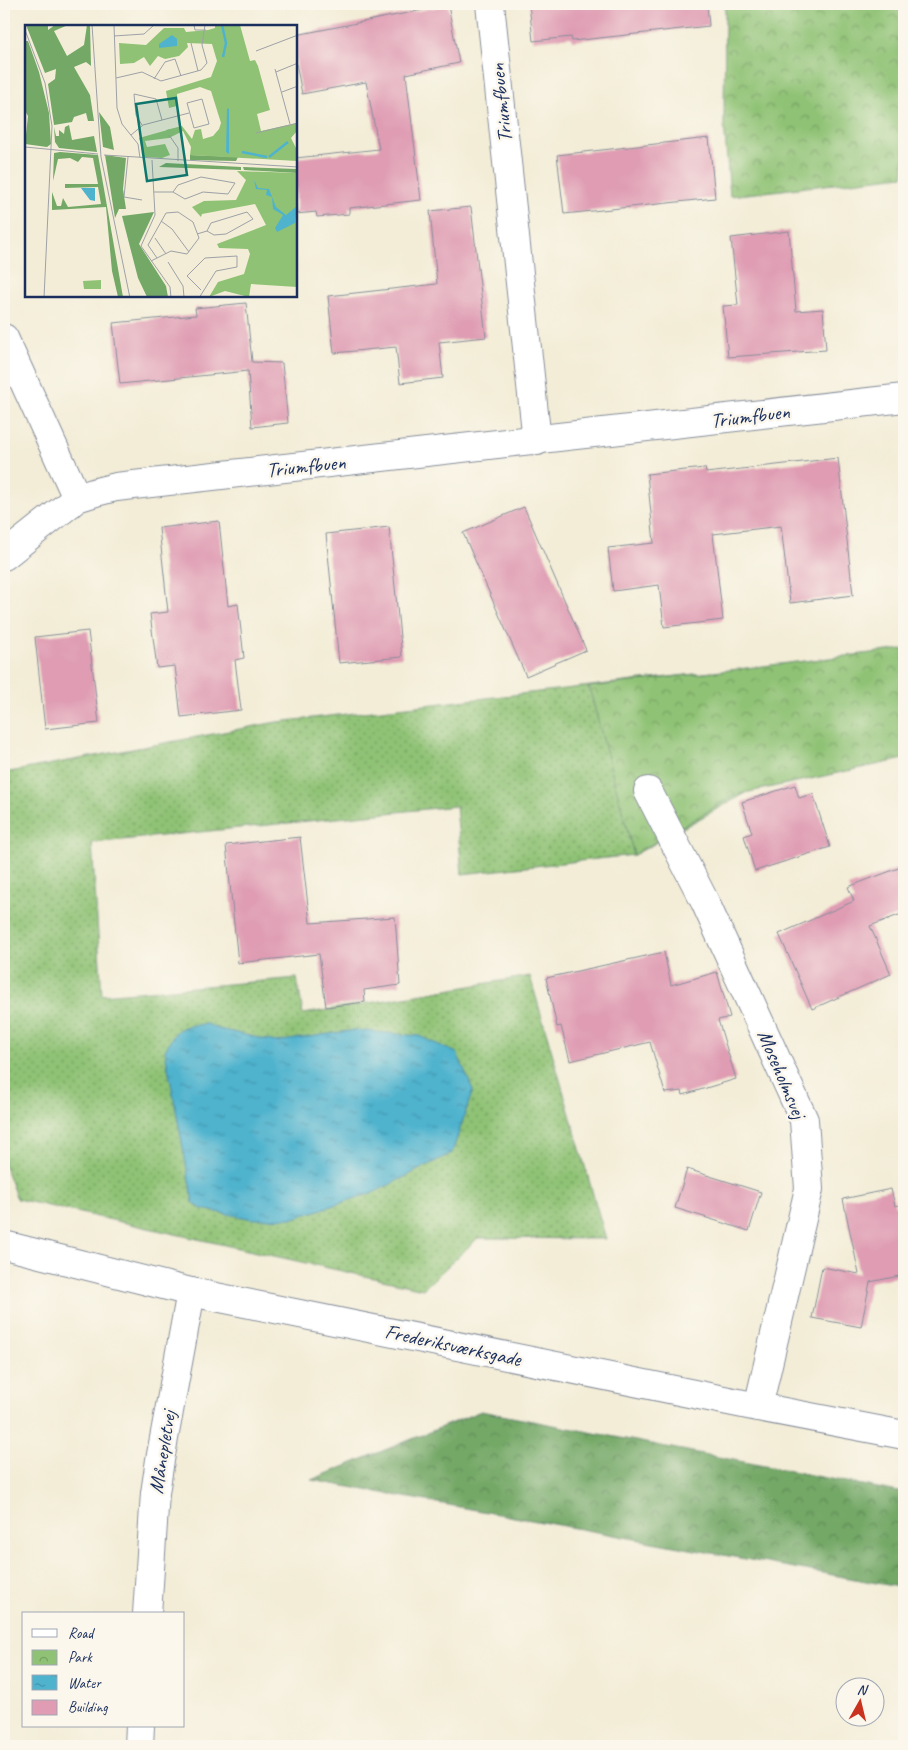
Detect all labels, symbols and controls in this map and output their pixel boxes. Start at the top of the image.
inset map [25,25,298,298]
street label: Triumfbuen [484,62,518,144]
street label: Triumfbuen [709,398,792,434]
street label: Triumfbuen [265,449,347,483]
street label: Moseholmsvej [752,1026,813,1125]
street label: Frederiksværksgade [383,1318,524,1372]
street label: Månepletvej [143,1406,182,1495]
legend [22,1612,185,1728]
text: Road [68,1624,95,1643]
text: Park [68,1648,93,1667]
text: Water [68,1674,102,1693]
north arrow [836,1678,886,1728]
text: N [856,1681,870,1699]
text: Building [68,1698,108,1717]

